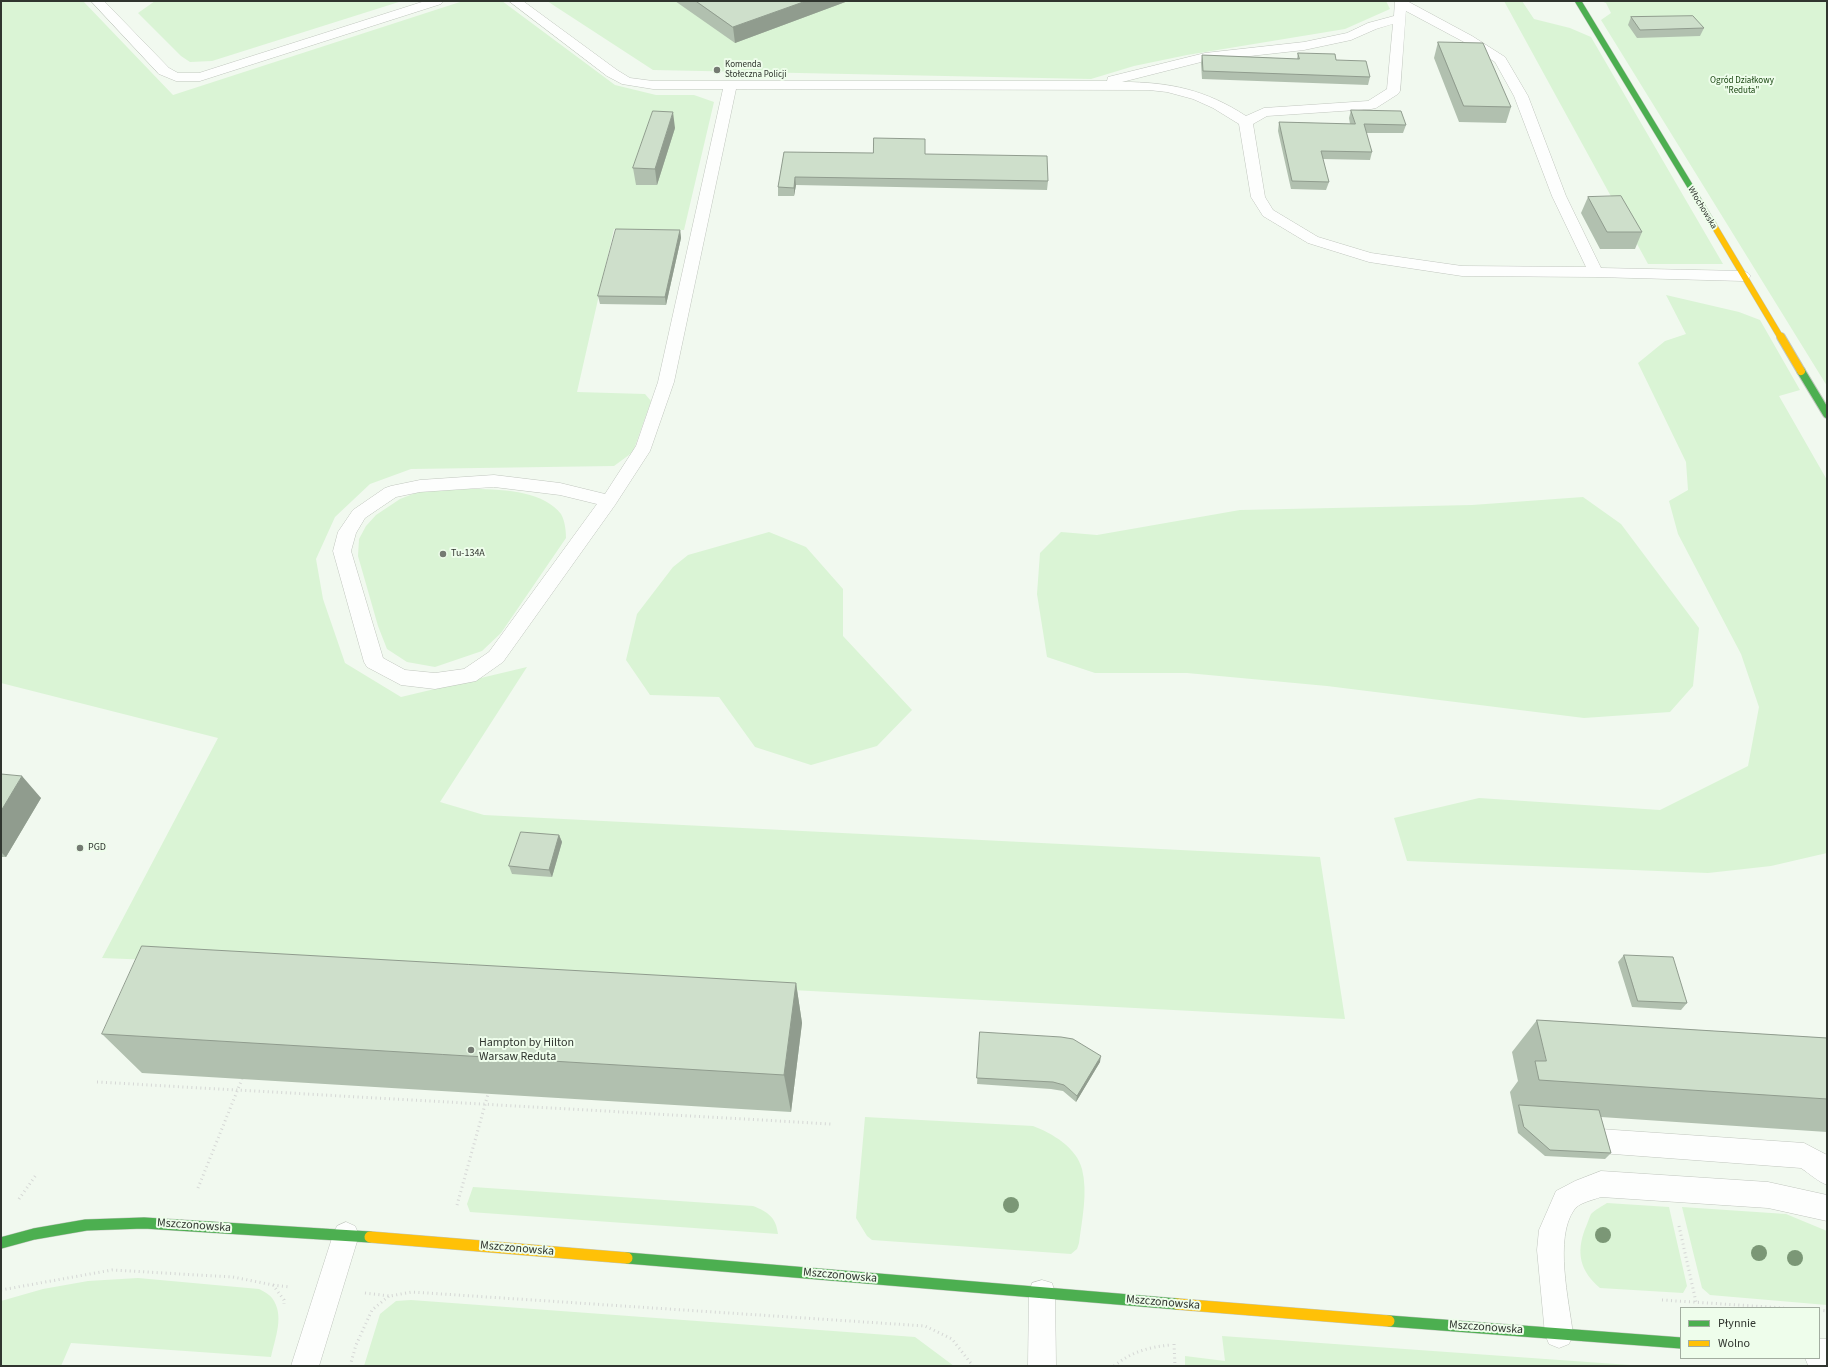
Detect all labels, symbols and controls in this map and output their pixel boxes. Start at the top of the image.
place label: Komenda Stołeczna Policji [725,60,787,81]
marker: Komenda Stołeczna Policji [712,65,722,75]
park label: Ogród Działkowy "Reduta" [1710,76,1774,97]
street label: Włochowska [1685,185,1719,231]
place label: Tu-134A [451,548,485,560]
marker: Tu-134A [438,549,448,559]
place label: PGD [88,842,106,854]
marker: PGD [75,843,85,853]
place label: Hampton by Hilton Warsaw Reduta [479,1036,574,1064]
marker: Hampton by Hilton Warsaw Reduta [466,1045,476,1055]
street label: Mszczonowska [156,1216,232,1236]
street label: Mszczonowska [479,1239,555,1259]
street label: Mszczonowska [802,1266,878,1286]
street label: Mszczonowska [1125,1293,1201,1313]
legend [1680,1307,1820,1359]
text: Płynnie [1718,1315,1756,1332]
street label: Mszczonowska [1448,1318,1524,1338]
text: Wolno [1718,1335,1750,1352]

